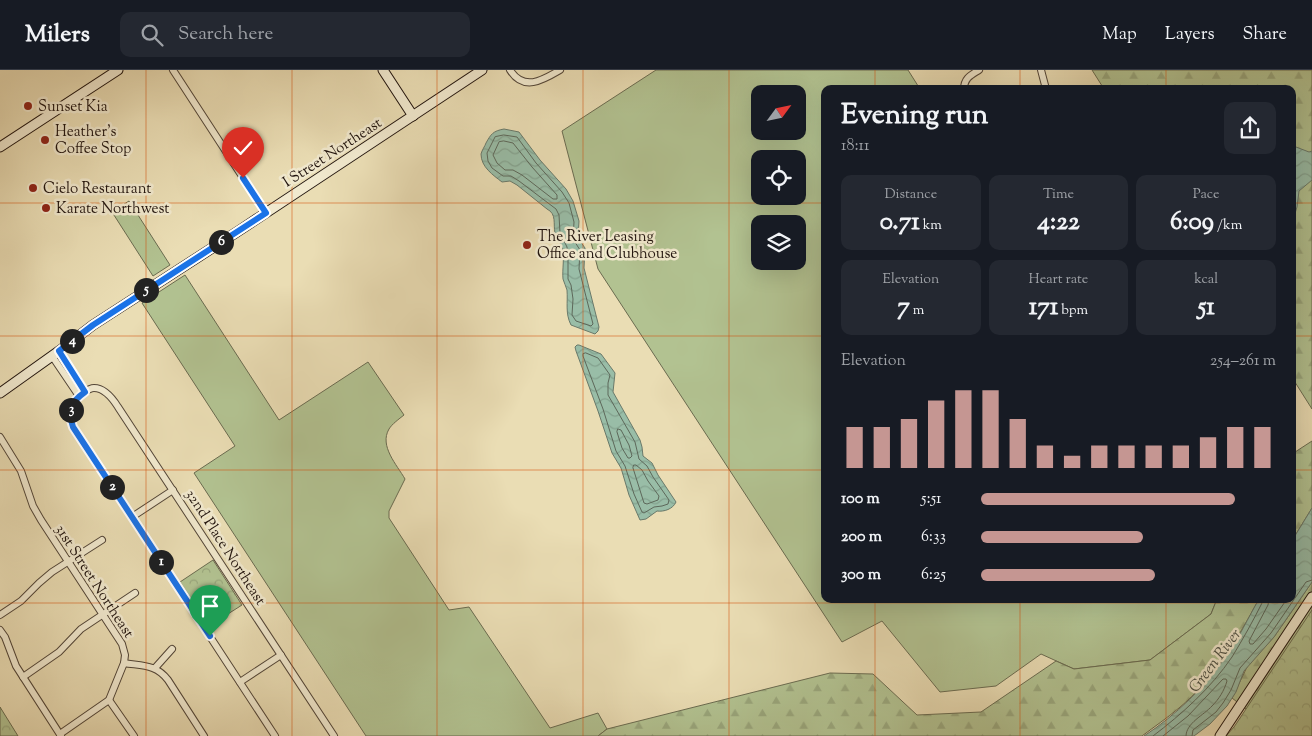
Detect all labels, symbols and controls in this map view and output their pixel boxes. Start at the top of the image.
search box [120,12,470,57]
text: Milers [25,18,90,52]
icon: search [138,21,166,49]
text: Search here [178,21,273,48]
text: Map [1102,22,1137,48]
text: Layers [1165,22,1215,48]
text: Share [1243,22,1287,48]
north arrow [751,85,806,140]
map controls [751,85,806,270]
text: Evening run [841,96,988,136]
place label: Sunset Kia [38,97,108,118]
marker: Sunset Kia [22,100,34,112]
button: share [1224,102,1276,154]
street label: I Street Northeast [279,113,386,193]
place label: Heather's Coffee Stop [55,122,131,160]
pin [222,127,264,178]
marker: Heather's Coffee Stop [39,134,51,146]
icon: check [229,134,257,162]
text: 18:11 [841,135,869,158]
button: locate [751,150,806,205]
place label: Cielo Restaurant [43,179,152,200]
marker: Cielo Restaurant [27,182,39,194]
text: Distance [884,185,937,205]
text: Time [1043,185,1074,205]
text: Pace [1193,185,1220,205]
place label: Karate Northwest [56,199,169,220]
marker: Karate Northwest [40,202,52,214]
text: 0.71 [880,205,920,241]
text: 4:22 [1037,205,1080,241]
text: 6:09 [1170,205,1214,241]
button: layers [751,215,806,270]
text: km [920,216,942,236]
text: /km [1214,216,1242,236]
place label: The River Leasing Office and Clubhouse [537,227,677,265]
pin: 6 [208,230,234,254]
text: 6 [218,232,225,252]
marker: The River Leasing Office and Clubhouse [521,239,533,251]
text: Elevation [882,270,939,290]
text: Heart rate [1029,270,1088,290]
text: kcal [1194,270,1218,290]
pin: 5 [134,278,158,302]
text: 5 [144,280,149,300]
text: 7 [897,290,910,326]
text: 171 [1029,290,1058,326]
text: 51 [1198,290,1215,326]
text: m [910,301,924,321]
text: bpm [1058,301,1088,321]
pin: 4 [60,328,84,354]
text: 4 [69,331,76,351]
text: Elevation [841,350,906,373]
text: 254–261 m [1210,350,1276,373]
pin: 3 [58,398,84,422]
text: 3 [69,400,74,420]
pin: 2 [100,474,124,500]
text: 2 [109,477,116,497]
street label: 32nd Place Northeast [179,486,270,610]
text: 100 m [841,488,880,511]
text: 5:51 [921,488,942,511]
street label: 31st Street Northeast [49,521,138,643]
text: 200 m [841,526,882,549]
text: 6:33 [921,526,946,549]
pin: 1 [148,550,174,574]
text: 1 [159,552,164,572]
text: 300 m [841,564,881,587]
text: 6:25 [921,564,946,587]
pin [189,585,231,636]
icon: arrive [196,592,224,620]
water label: Green River [1184,624,1248,698]

